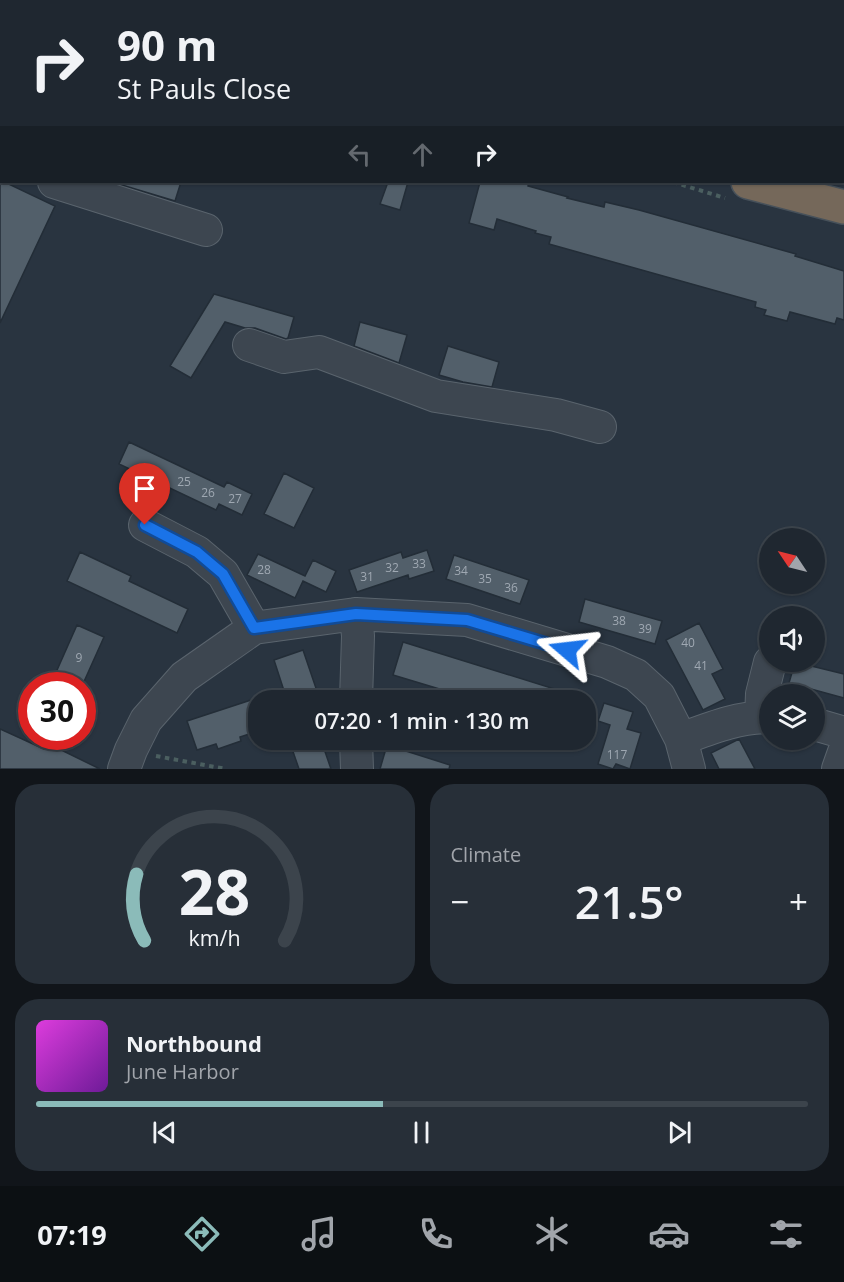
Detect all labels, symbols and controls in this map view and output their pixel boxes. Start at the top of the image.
text: 90 m [117,16,217,73]
icon: right [18,24,96,102]
text: St Pauls Close [117,70,291,107]
icon: left [343,138,376,171]
icon: ahead [406,138,439,171]
icon: right [469,138,502,171]
pin [119,463,170,525]
icon: arrive [128,472,161,505]
house number: 25 [177,473,191,490]
house number: 26 [201,484,215,501]
house number: 27 [228,490,242,507]
north arrow [759,528,825,594]
map controls [759,528,825,750]
house number: 33 [412,555,426,572]
house number: 32 [385,559,399,576]
house number: 28 [257,561,271,578]
house number: 34 [454,562,468,579]
house number: 31 [360,568,374,585]
house number: 35 [478,570,492,587]
house number: 36 [504,579,518,596]
button: sound [759,606,825,672]
house number: 38 [612,612,626,629]
position arrow [535,618,599,682]
house number: 39 [638,620,652,637]
house number: 40 [681,634,695,651]
house number: 9 [76,649,83,666]
house number: 41 [694,657,708,674]
speed limit sign: 30 [18,672,96,750]
button: layers [759,684,825,750]
text: 07:20 · 1 min · 130 m [314,705,530,735]
house number: 117 [607,746,627,763]
text: Climate [451,841,521,868]
text: 28 [179,848,250,933]
text: 21.5° [575,871,684,932]
text: − [451,879,469,924]
text: + [789,879,808,924]
text: km/h [189,923,241,952]
text: Northbound [126,1028,262,1058]
text: June Harbor [126,1058,239,1085]
icon: previous [148,1116,181,1149]
icon: pause [405,1116,438,1149]
icon: next [663,1116,696,1149]
icon: directions [181,1213,223,1255]
icon: music [298,1213,340,1255]
icon: phone [415,1213,457,1255]
icon: climate [531,1213,573,1255]
icon: car [648,1213,690,1255]
icon: filters [765,1213,807,1255]
text: 07:19 [37,1216,107,1253]

